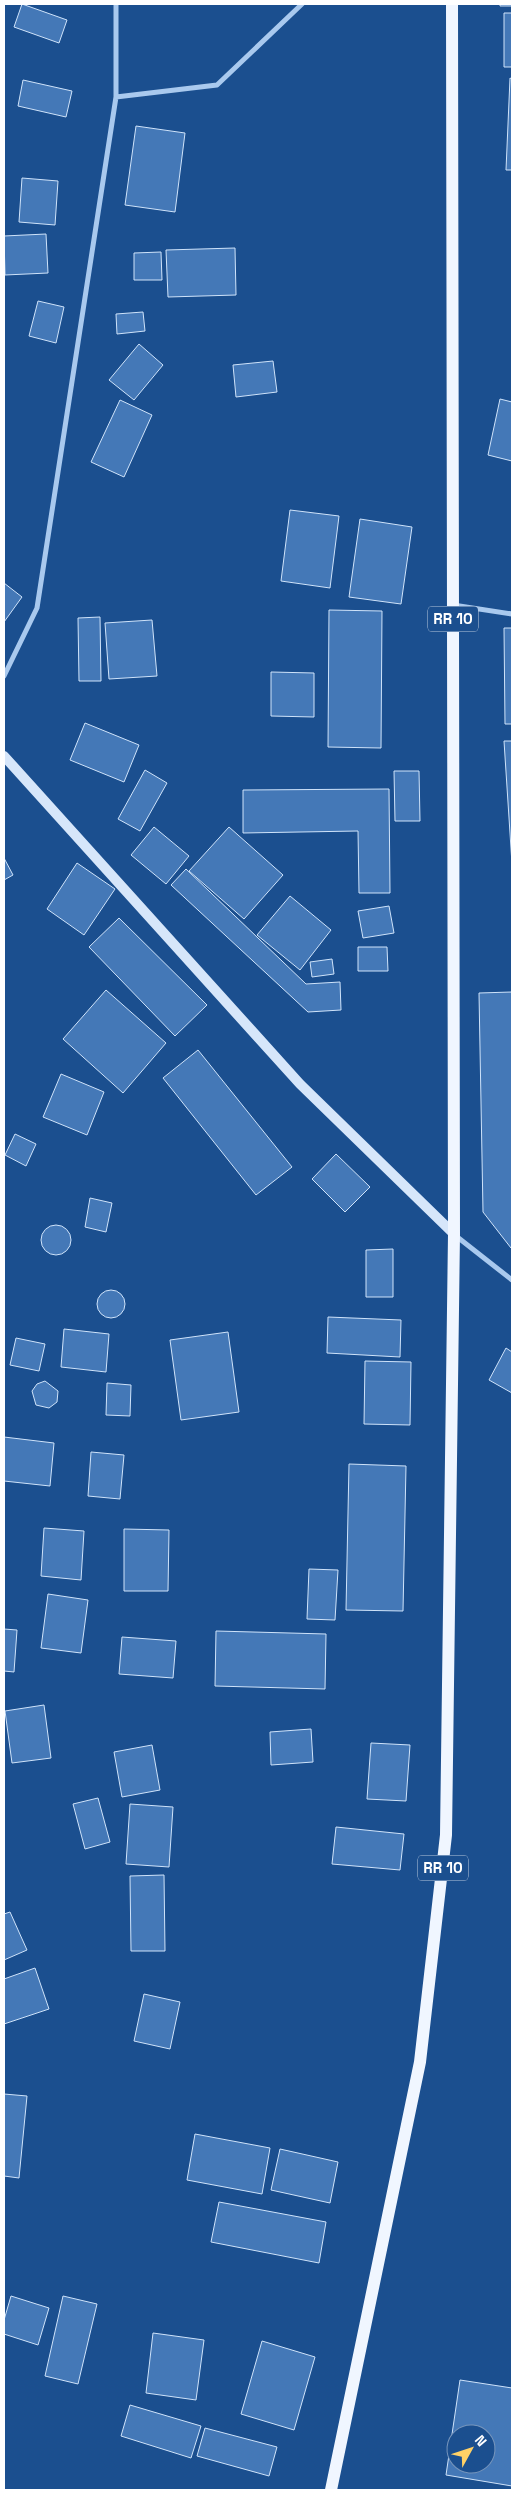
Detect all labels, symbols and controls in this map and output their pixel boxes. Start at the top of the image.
road number: RR 10 [428,606,478,632]
road number: RR 10 [418,1856,468,1880]
north arrow [446,2424,496,2474]
text: N [471,2431,491,2450]

